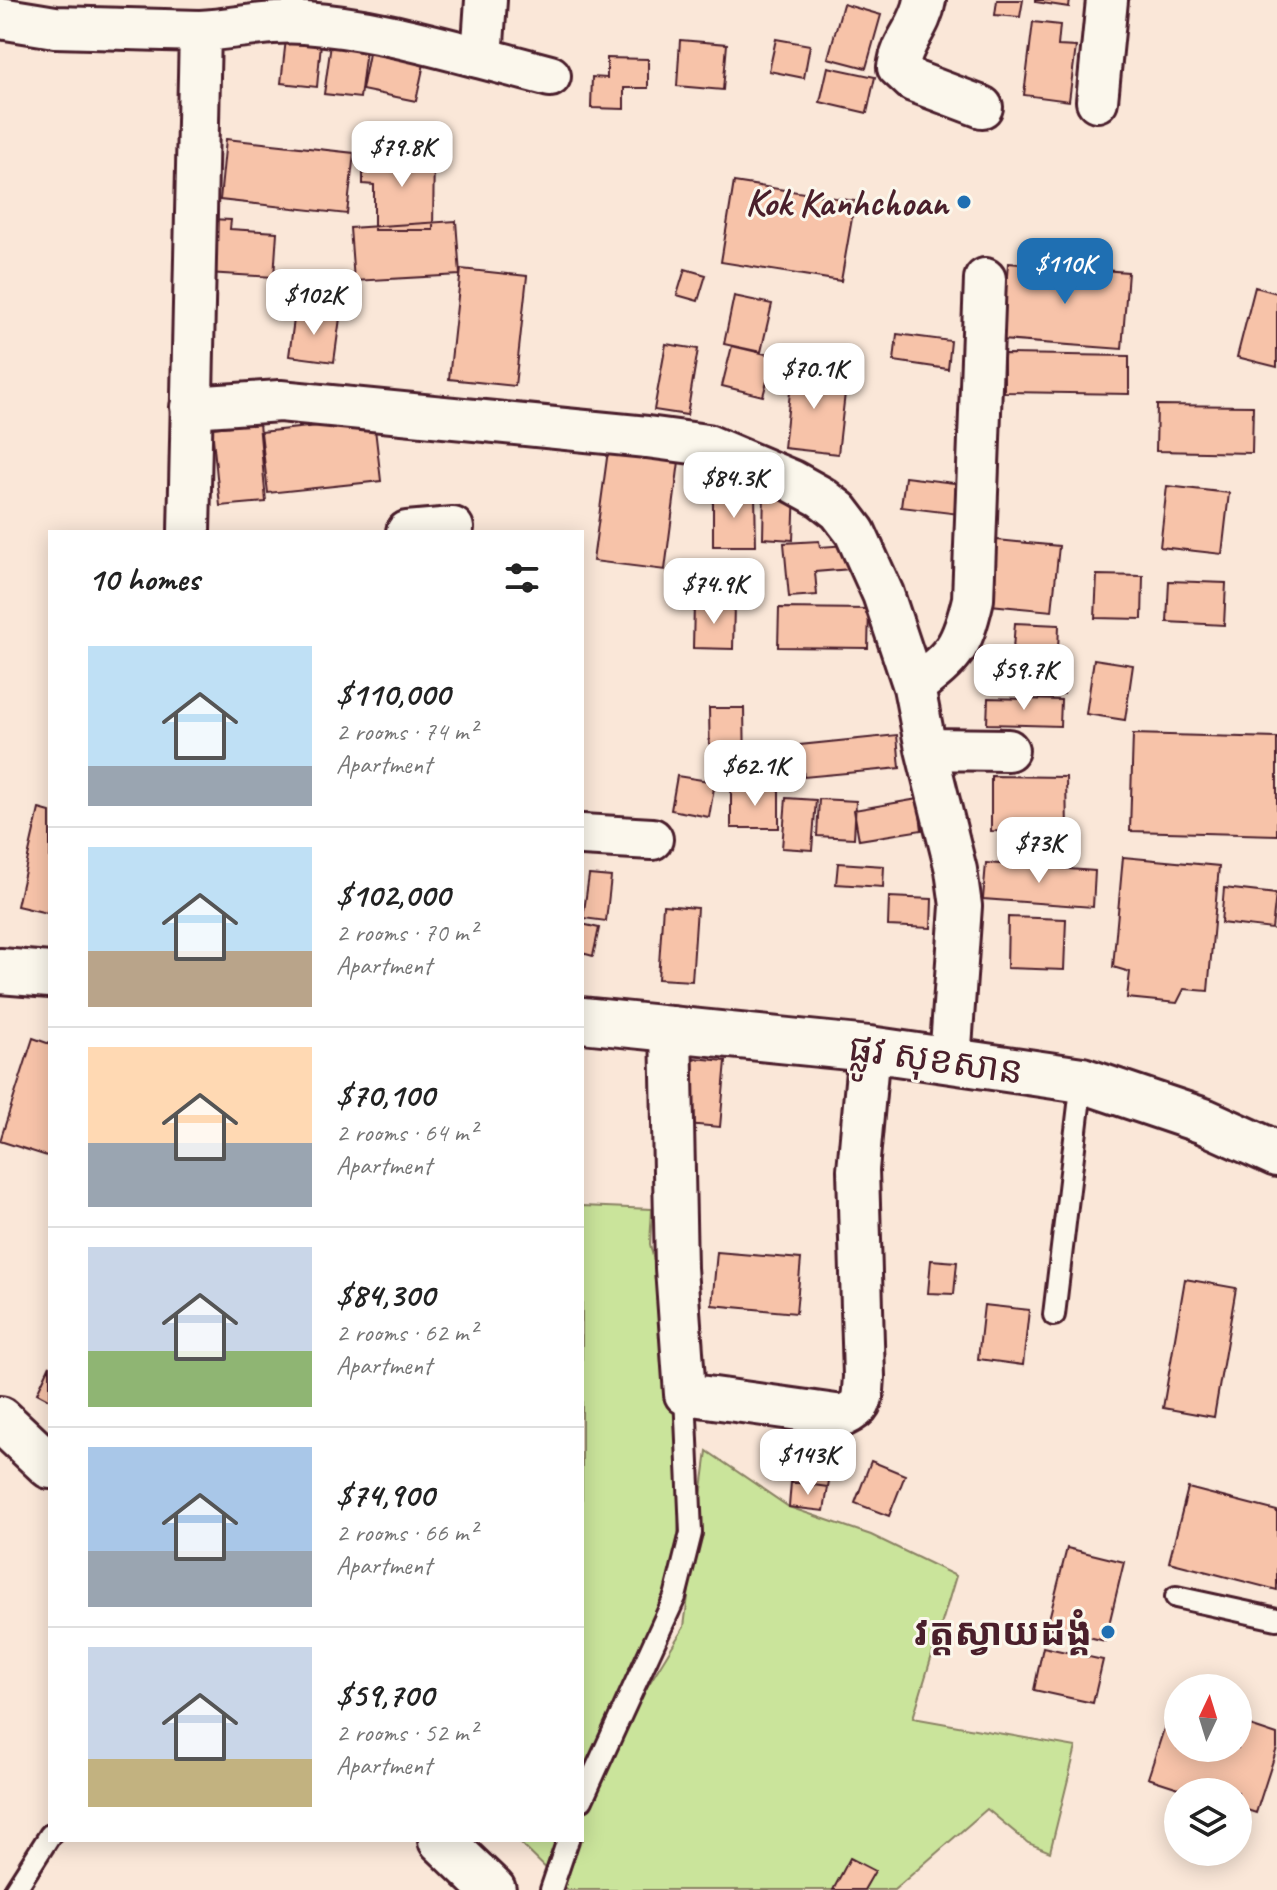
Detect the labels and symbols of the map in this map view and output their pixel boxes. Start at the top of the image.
pin: $79.8K [337,121,467,189]
place label: Kok Kanhchoan [745,179,951,226]
marker: Kok Kanhchoan [955,193,973,211]
pin: $110K [1009,238,1121,306]
pin: $102K [258,269,370,337]
pin: $70.1K [749,343,879,411]
pin: $84.3K [669,452,799,520]
pin: $74.9K [649,558,779,626]
pin: $59.7K [959,644,1089,712]
pin: $62.1K [690,740,820,808]
pin: $73K [992,817,1086,885]
street label: ផ្លូវ សុខសាន [844,1024,1026,1104]
pin: $143K [752,1429,864,1497]
place label: វត្តស្វាយដង្គំ [914,1608,1092,1656]
marker: វត្តស្វាយដង្គំ [1099,1623,1117,1641]
north arrow [1164,1674,1252,1762]

